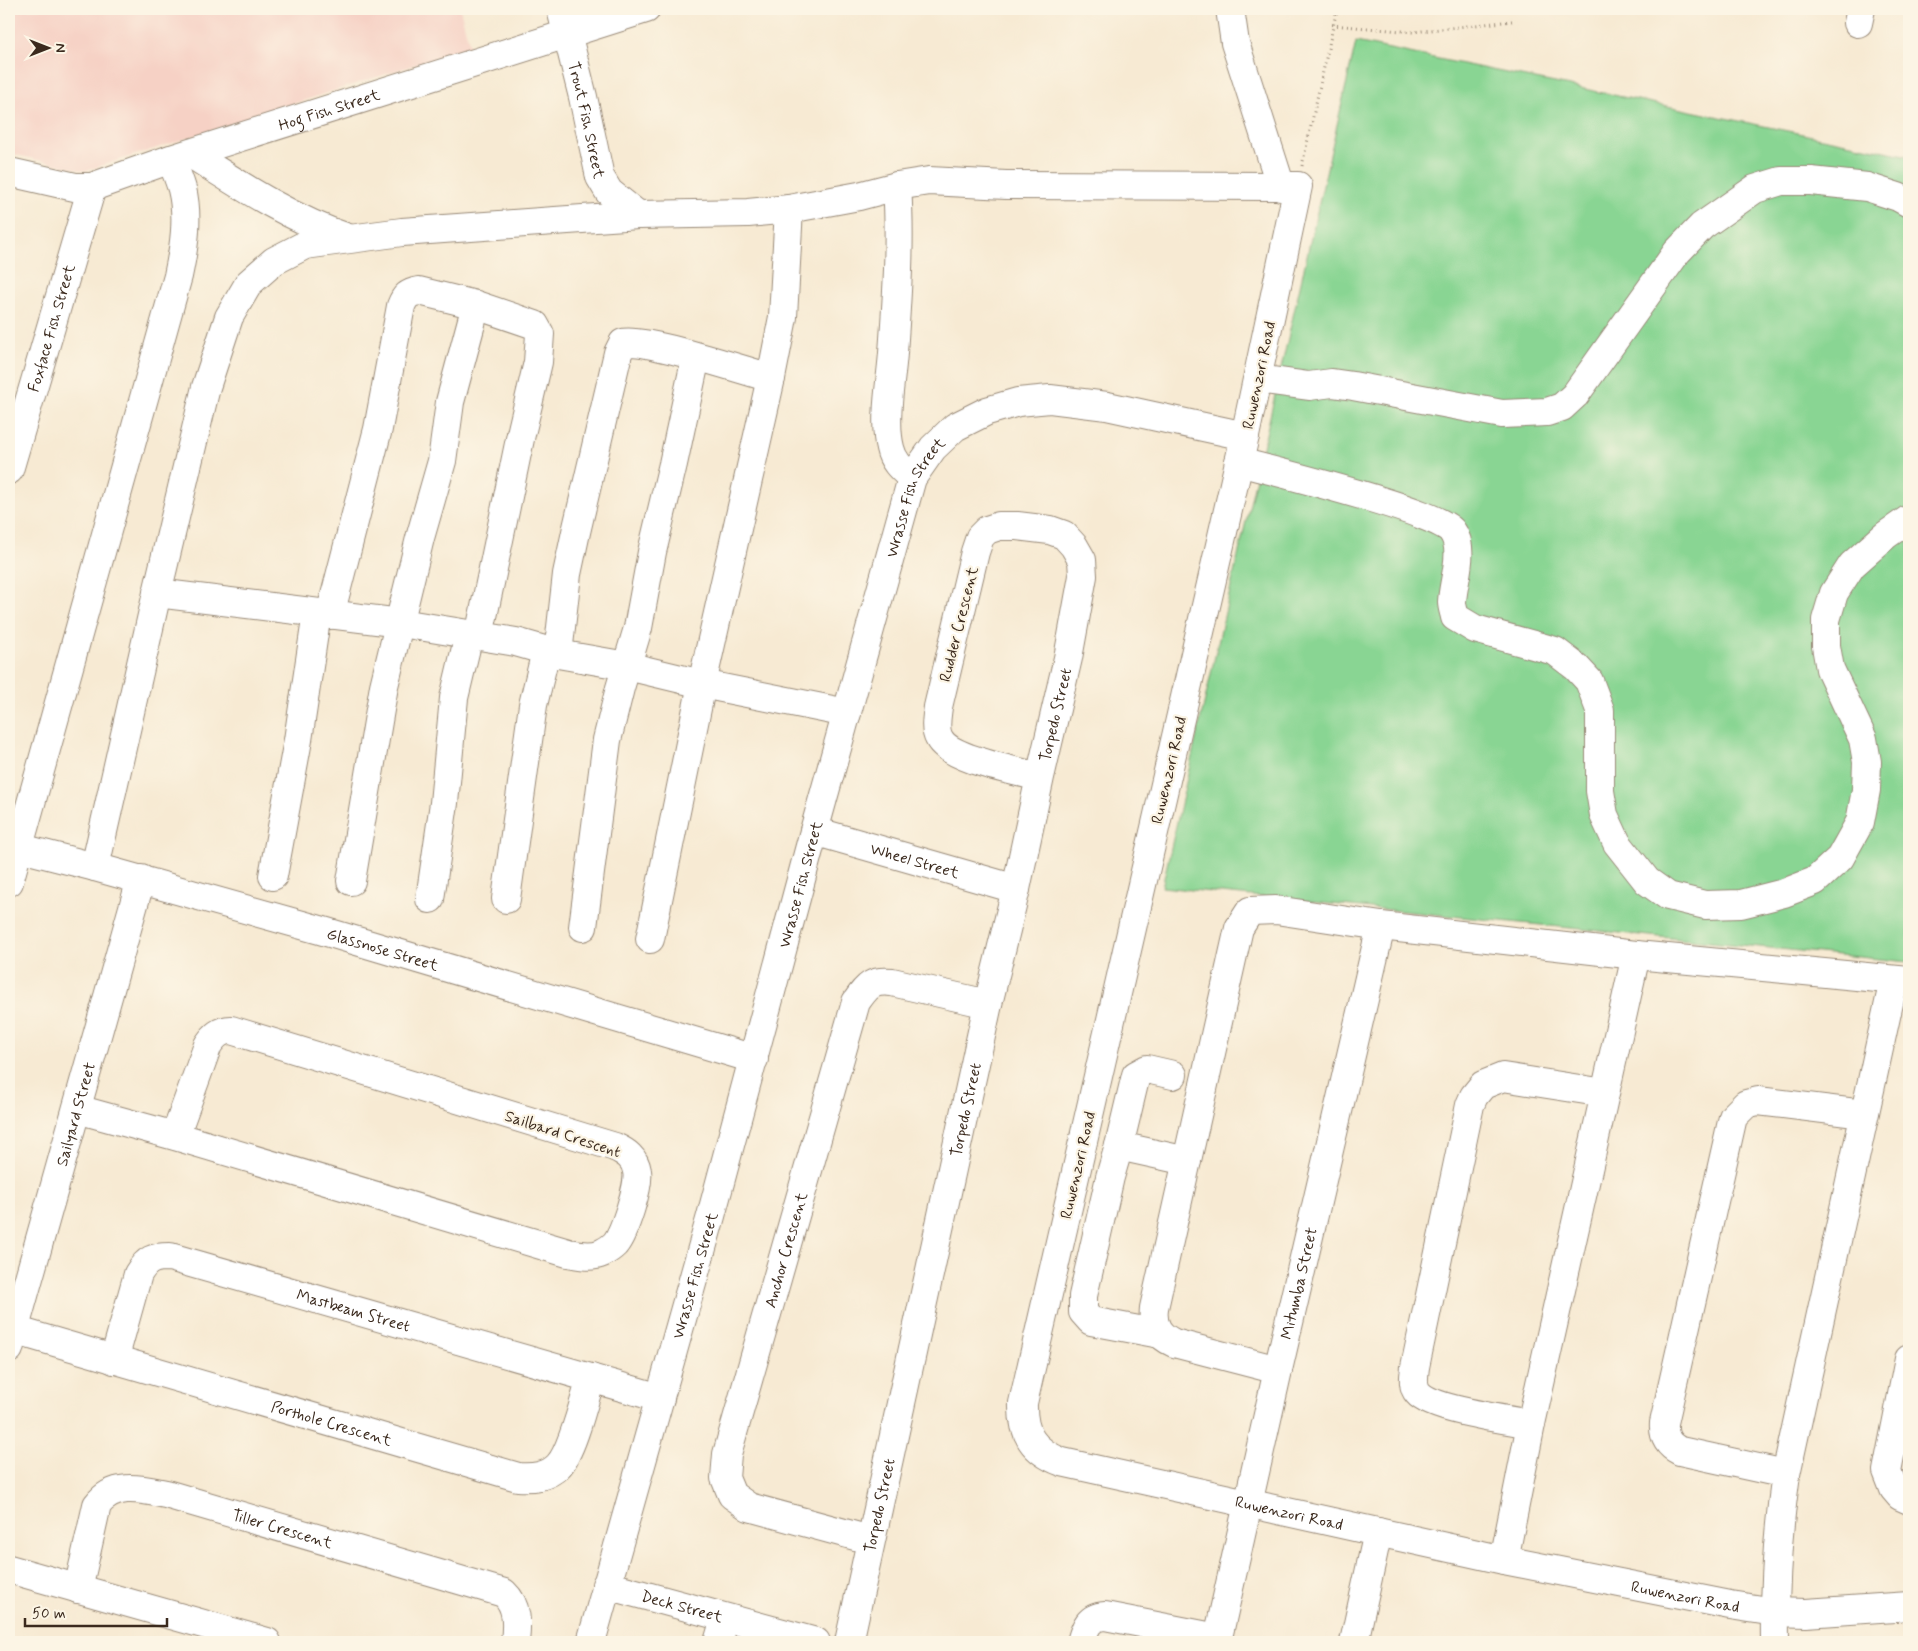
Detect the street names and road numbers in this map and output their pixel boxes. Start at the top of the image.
street label: Trout Fish Street [563,60,609,181]
street label: Hog Fish Street [276,85,383,136]
street label: Foxface Fish Street [23,261,81,395]
street label: Ruwenzori Road [1238,319,1281,431]
street label: Wrasse Fish Street [881,433,951,560]
street label: Rudder Crescent [935,564,984,684]
street label: Torpedo Street [1035,666,1077,764]
street label: Ruwenzori Road [1147,714,1192,826]
street label: Wrasse Fish Street [774,818,828,950]
street label: Wheel Street [867,839,962,884]
street label: Glassnose Street [324,924,441,977]
street label: Sailyard Street [52,1060,101,1169]
street label: Torpedo Street [946,1061,987,1159]
street label: Sailbard Crescent [502,1106,623,1163]
street label: Ruwenzori Road [1056,1109,1101,1221]
street label: Anchor Crescent [760,1190,813,1310]
street label: Wrasse Fish Street [668,1209,724,1341]
street label: Mitumba Street [1276,1225,1323,1342]
street label: Mastbeam Street [294,1285,412,1338]
street label: Porthole Crescent [269,1397,395,1452]
street label: Torpedo Street [860,1457,901,1554]
street label: Ruwenzori Road [1233,1492,1345,1536]
street label: Tiller Crescent [229,1505,335,1554]
street label: Ruwenzori Road [1629,1577,1741,1618]
street label: Deck Street [639,1586,725,1628]

